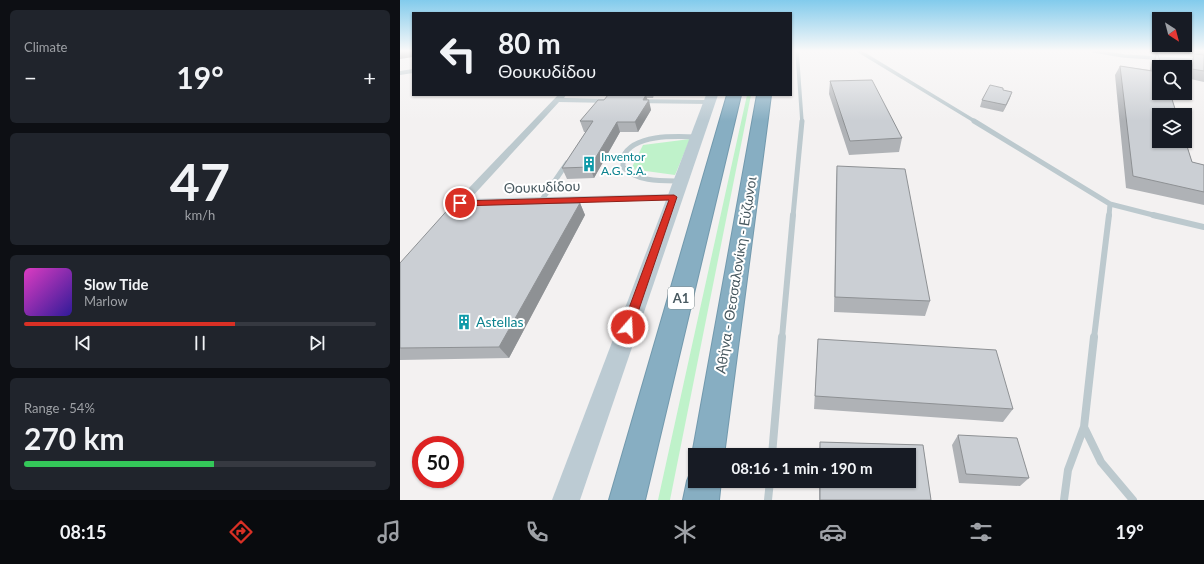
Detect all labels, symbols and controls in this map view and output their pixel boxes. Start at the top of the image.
north arrow [1152,12,1192,52]
map controls [1152,12,1192,148]
text: 80 m [498,26,561,60]
icon: left [432,28,484,80]
text: Climate [24,39,67,55]
text: 19° [176,59,224,95]
text: Θουκυδίδου [498,60,596,82]
button: search [1152,60,1192,100]
text: − [24,64,37,91]
text: + [363,64,376,91]
button: layers [1152,108,1192,148]
place label: Inventor A.G. S.A. [601,149,647,178]
text: 47 [170,150,230,212]
building icon: Inventor A.G. S.A. [580,155,598,173]
street label: Αθήνα - Θεσσαλονίκη - Εύζωνοι [712,175,760,375]
street label: Θουκυδίδου [503,177,580,196]
pin [443,186,477,220]
icon: arrive [449,192,471,214]
text: km/h [185,207,215,223]
text: Slow Tide [84,275,149,293]
road number: Α1 [668,287,694,309]
text: Marlow [84,293,128,309]
position arrow [607,306,649,348]
building icon: Astellas [455,313,473,331]
place label: Astellas [476,313,524,330]
icon: previous [72,332,94,354]
icon: pause [189,332,211,354]
icon: next [306,332,328,354]
text: Range · 54% [24,400,95,416]
text: 270 km [24,420,125,456]
speed limit sign: 50 [412,436,464,488]
text: 08:16 · 1 min · 190 m [732,459,872,477]
icon: directions [227,518,255,546]
icon: music [375,518,403,546]
icon: phone [523,518,551,546]
icon: climate [671,518,699,546]
icon: car [819,518,847,546]
icon: filters [967,518,995,546]
text: 08:15 [60,521,106,543]
text: 19° [1115,521,1144,543]

